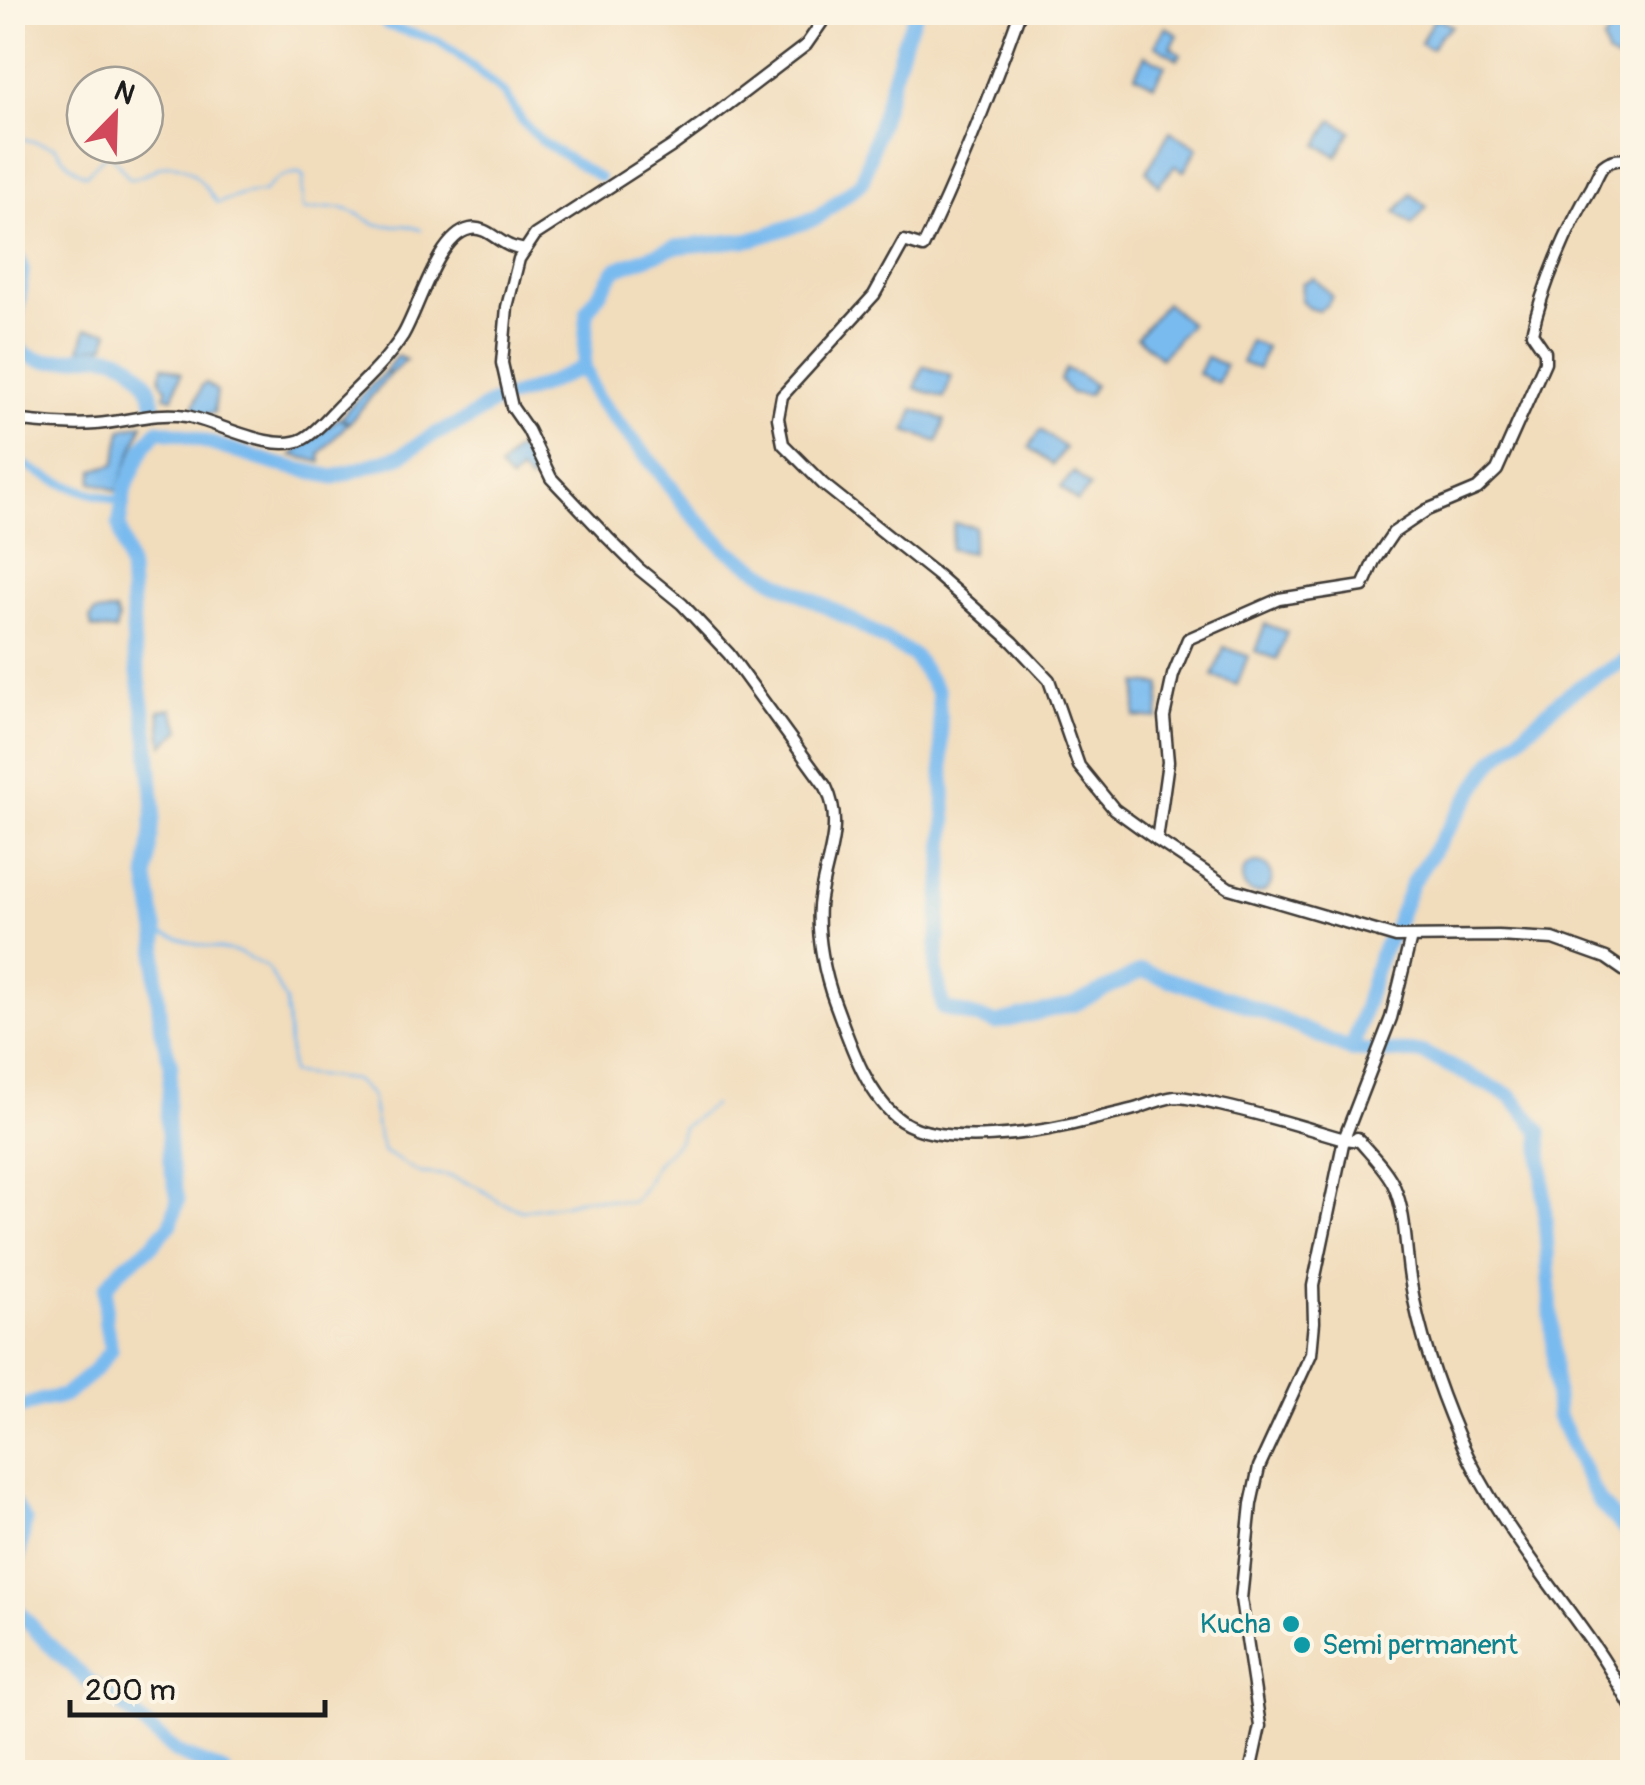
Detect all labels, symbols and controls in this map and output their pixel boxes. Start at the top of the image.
north arrow [65,65,165,165]
text: N [109,74,140,113]
place label: Kucha [1200,1607,1271,1642]
marker: Kucha [1280,1613,1302,1635]
place label: Semi permanent [1322,1628,1518,1663]
marker: Semi permanent [1291,1634,1313,1656]
scale bar [70,1655,325,1717]
text: 200 m [85,1672,176,1709]

